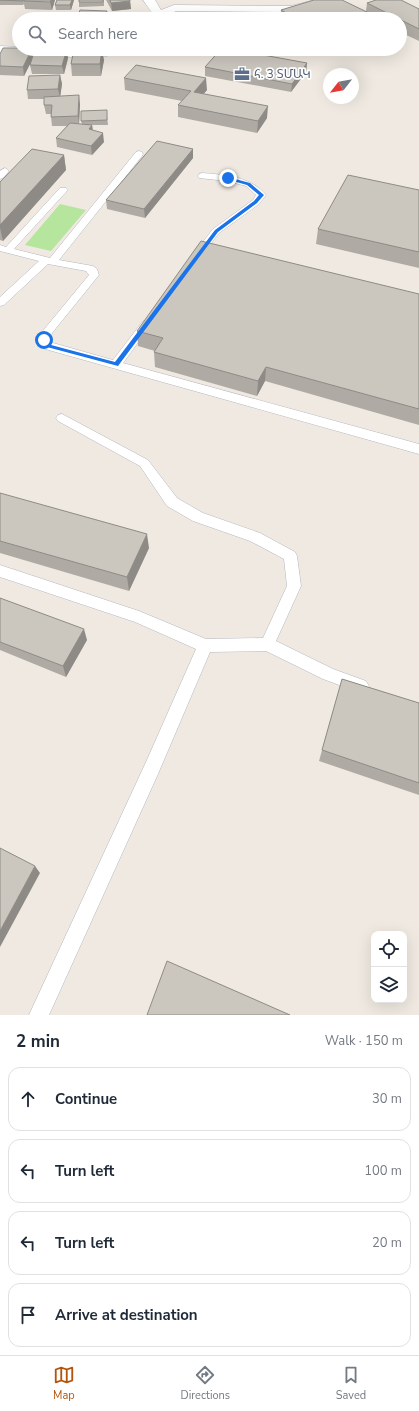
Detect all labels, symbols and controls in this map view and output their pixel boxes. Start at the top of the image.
search box [12,12,407,56]
icon: search [26,23,48,45]
text: Search here [58,24,138,44]
office icon: հ. 3 ՏՄԱԿ [233,65,251,83]
place label: հ. 3 ՏՄԱԿ [254,66,311,82]
north arrow [323,68,359,104]
route end [219,169,237,187]
route start [35,331,53,349]
map controls [371,931,407,1003]
button: locate [371,931,407,967]
button: layers [371,967,407,1003]
text: 2 min [16,1030,60,1053]
text: Walk · 150 m [325,1032,403,1050]
icon: ahead [17,1088,39,1110]
text: Continue [55,1089,117,1109]
text: 30 m [372,1090,402,1108]
icon: left [17,1160,39,1182]
text: Turn left [55,1161,114,1181]
text: 100 m [364,1162,402,1180]
icon: left [17,1232,39,1254]
text: Turn left [55,1233,114,1253]
text: 20 m [372,1234,402,1252]
icon: arrive [17,1304,39,1326]
text: Arrive at destination [55,1305,198,1325]
tab: Map [53,1364,75,1403]
tab: Directions [181,1364,230,1403]
tab: Saved [336,1364,366,1403]

